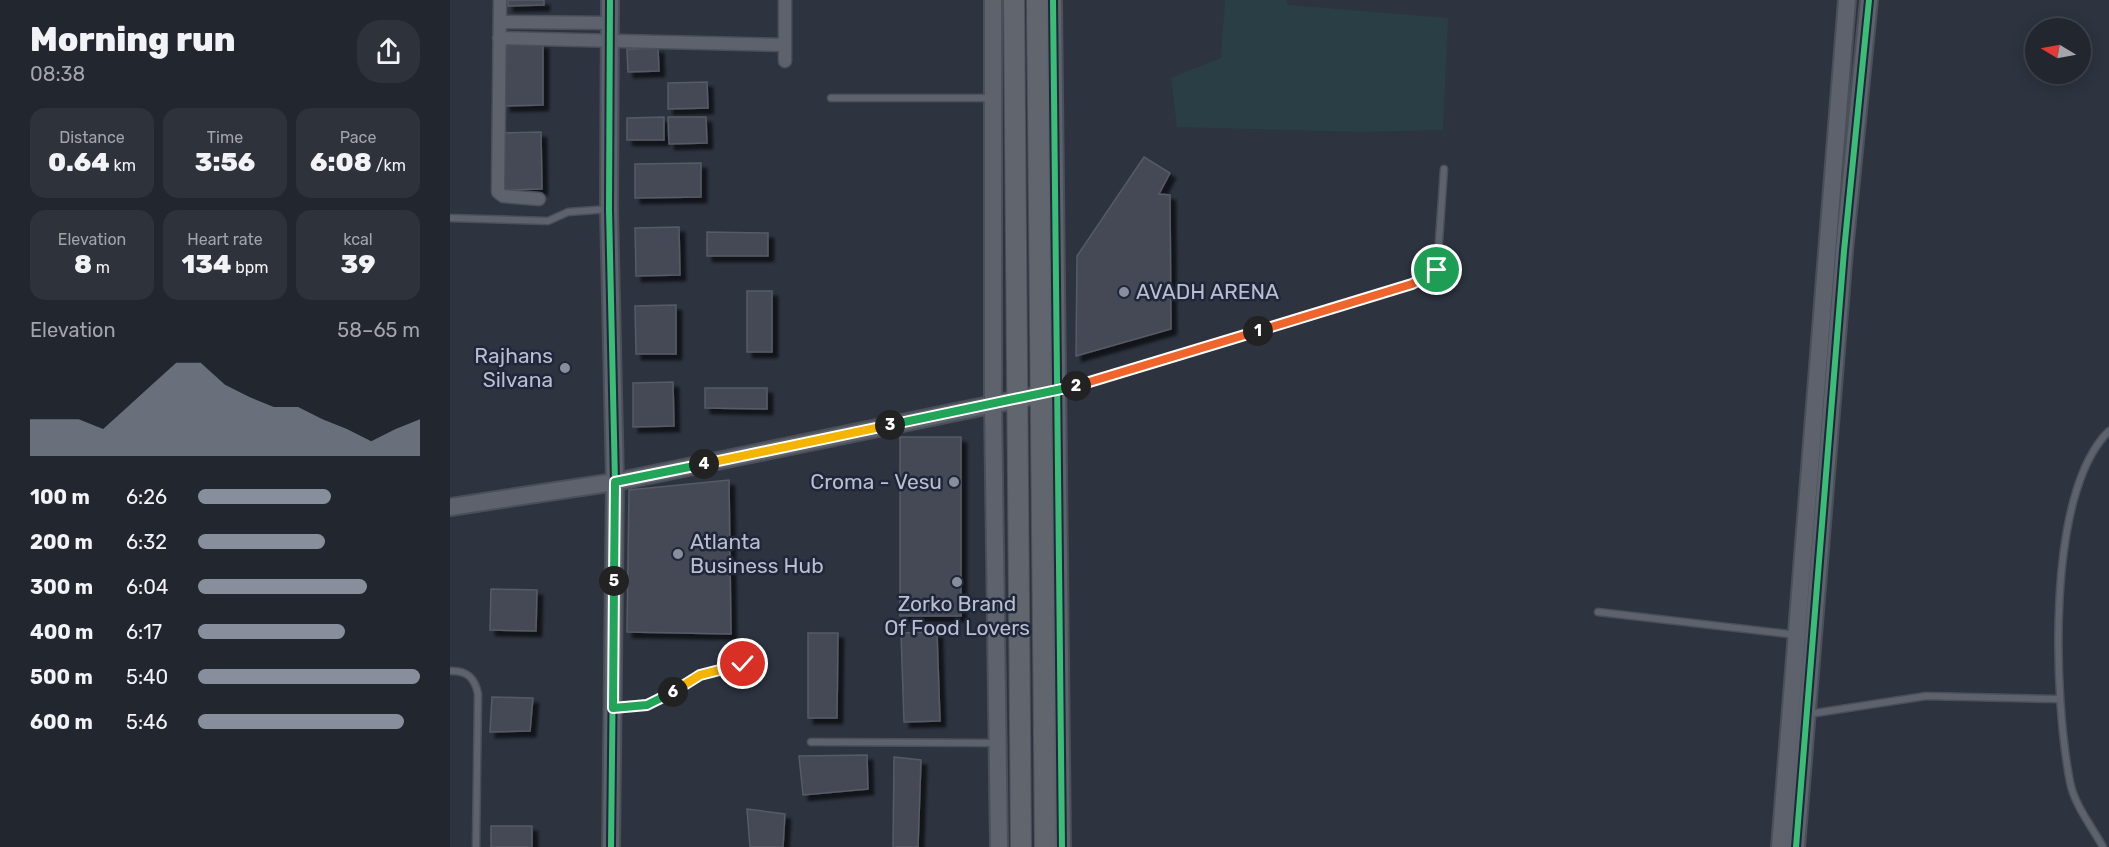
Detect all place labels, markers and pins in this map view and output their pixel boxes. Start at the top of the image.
pin [1411,244,1462,295]
place label: AVADH ARENA [1136,279,1279,304]
marker: AVADH ARENA [1117,285,1131,299]
pin: 1 [1243,316,1273,346]
place label: Rajhans Silvana [474,343,553,392]
marker: Rajhans Silvana [558,361,572,375]
pin: 2 [1061,371,1091,401]
pin: 3 [875,410,905,440]
pin: 4 [689,449,719,479]
place label: Croma - Vesu [810,469,942,494]
marker: Croma - Vesu [947,475,961,489]
place label: Atlanta Business Hub [690,529,824,578]
marker: Atlanta Business Hub [671,547,685,561]
pin: 5 [599,566,629,596]
marker: Zorko Brand Of Food Lovers [950,575,964,589]
place label: Zorko Brand Of Food Lovers [884,591,1030,640]
pin [717,638,768,689]
pin: 6 [658,677,688,707]

